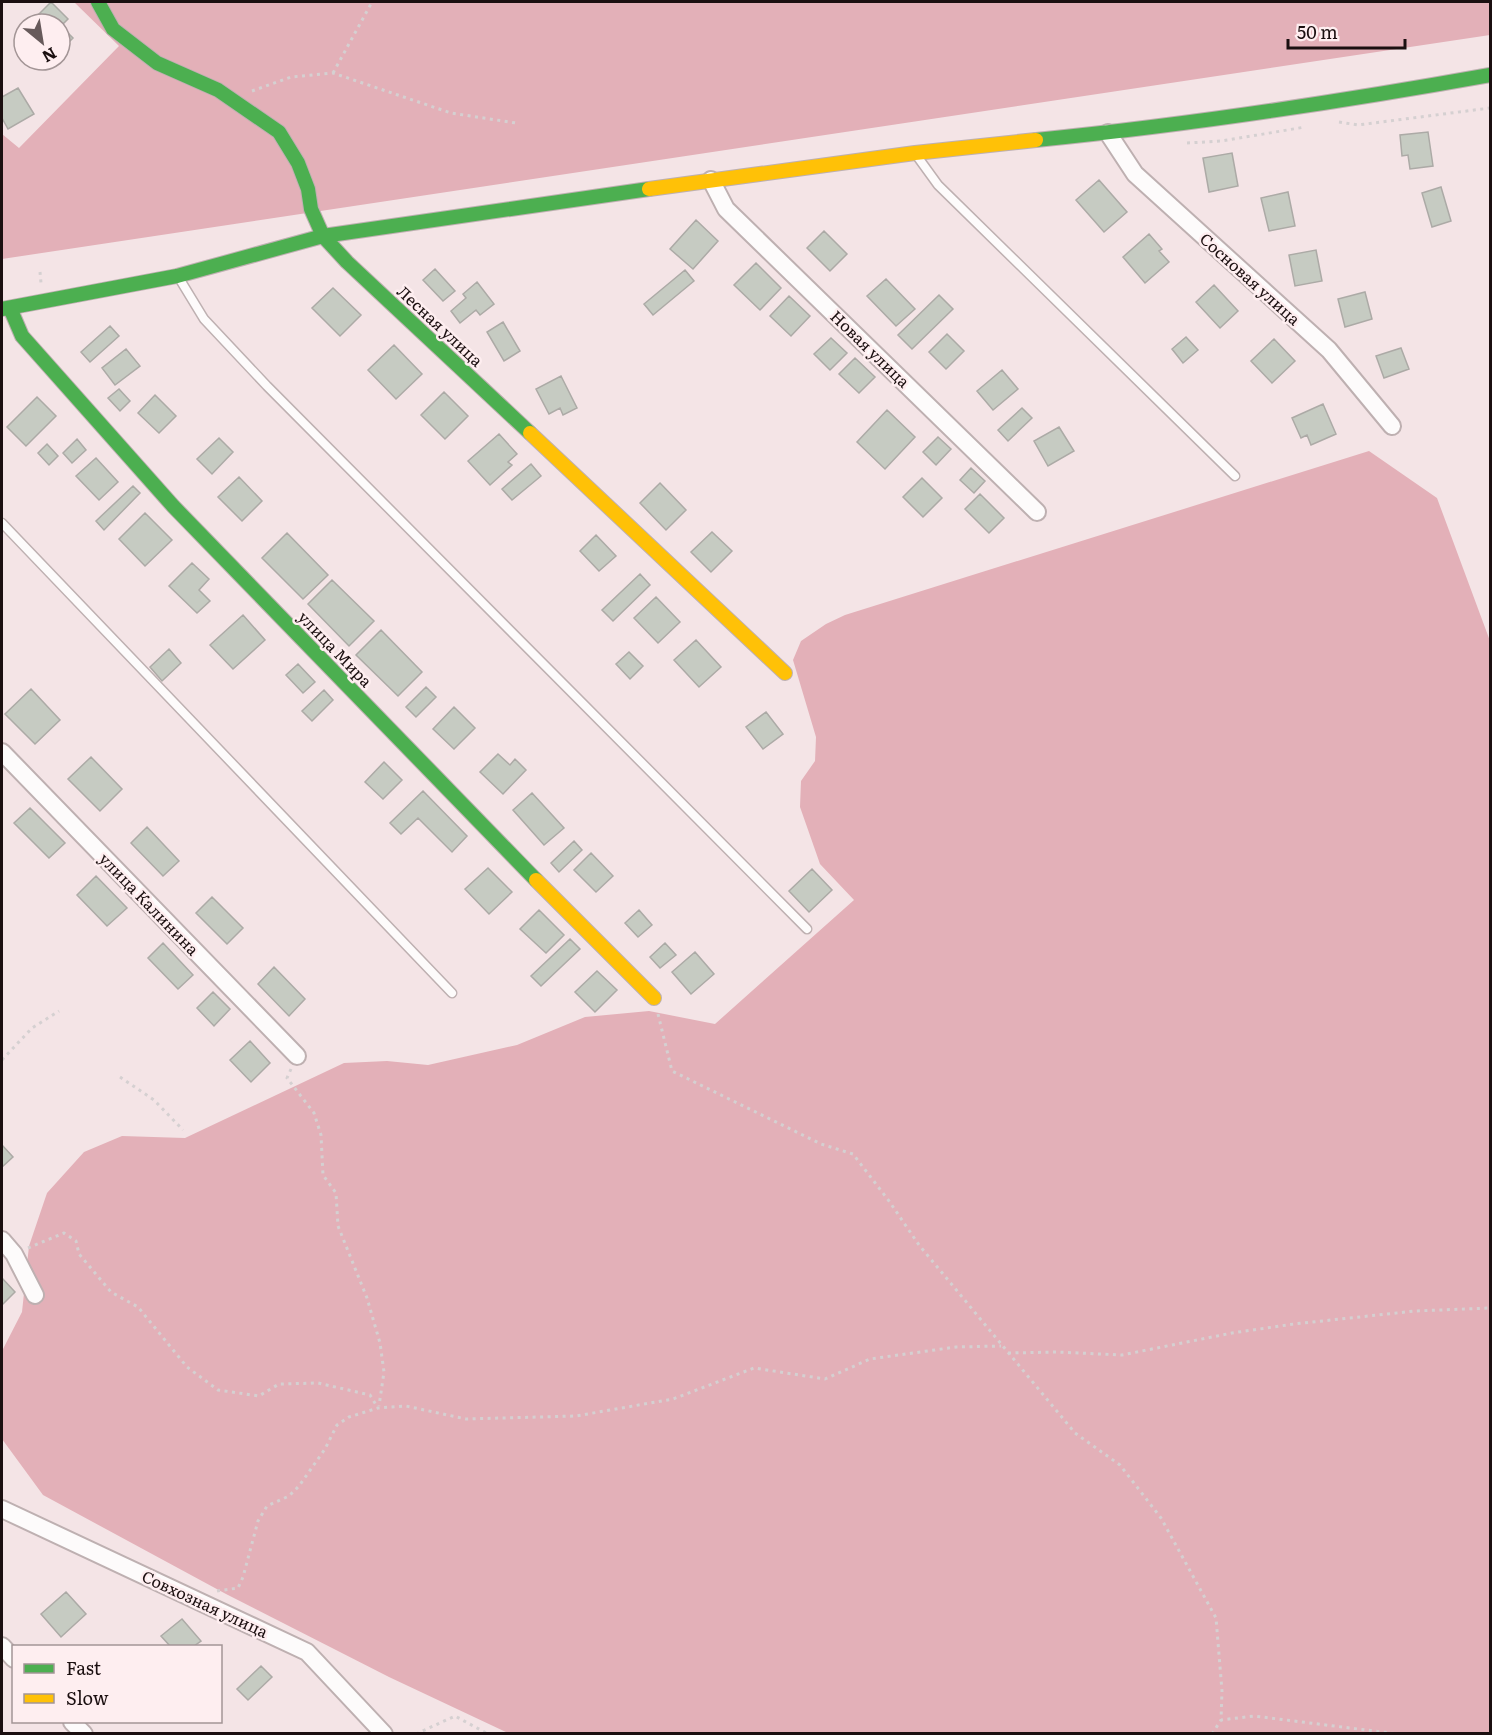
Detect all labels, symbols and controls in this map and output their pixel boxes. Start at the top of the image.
north arrow [12,12,72,72]
scale bar [1288,12,1405,50]
text: 50 m [1297,18,1338,45]
text: N [38,42,62,70]
street label: Сосновая улица [1195,226,1307,330]
street label: Лесная улица [392,279,489,372]
street label: Новая улица [826,304,916,393]
street label: улица Мира [293,605,379,692]
street label: улица Калинина [94,846,205,960]
street label: Совхозная улица [138,1563,273,1643]
legend [12,1645,222,1723]
text: Fast [66,1654,102,1681]
text: Slow [66,1684,109,1711]

